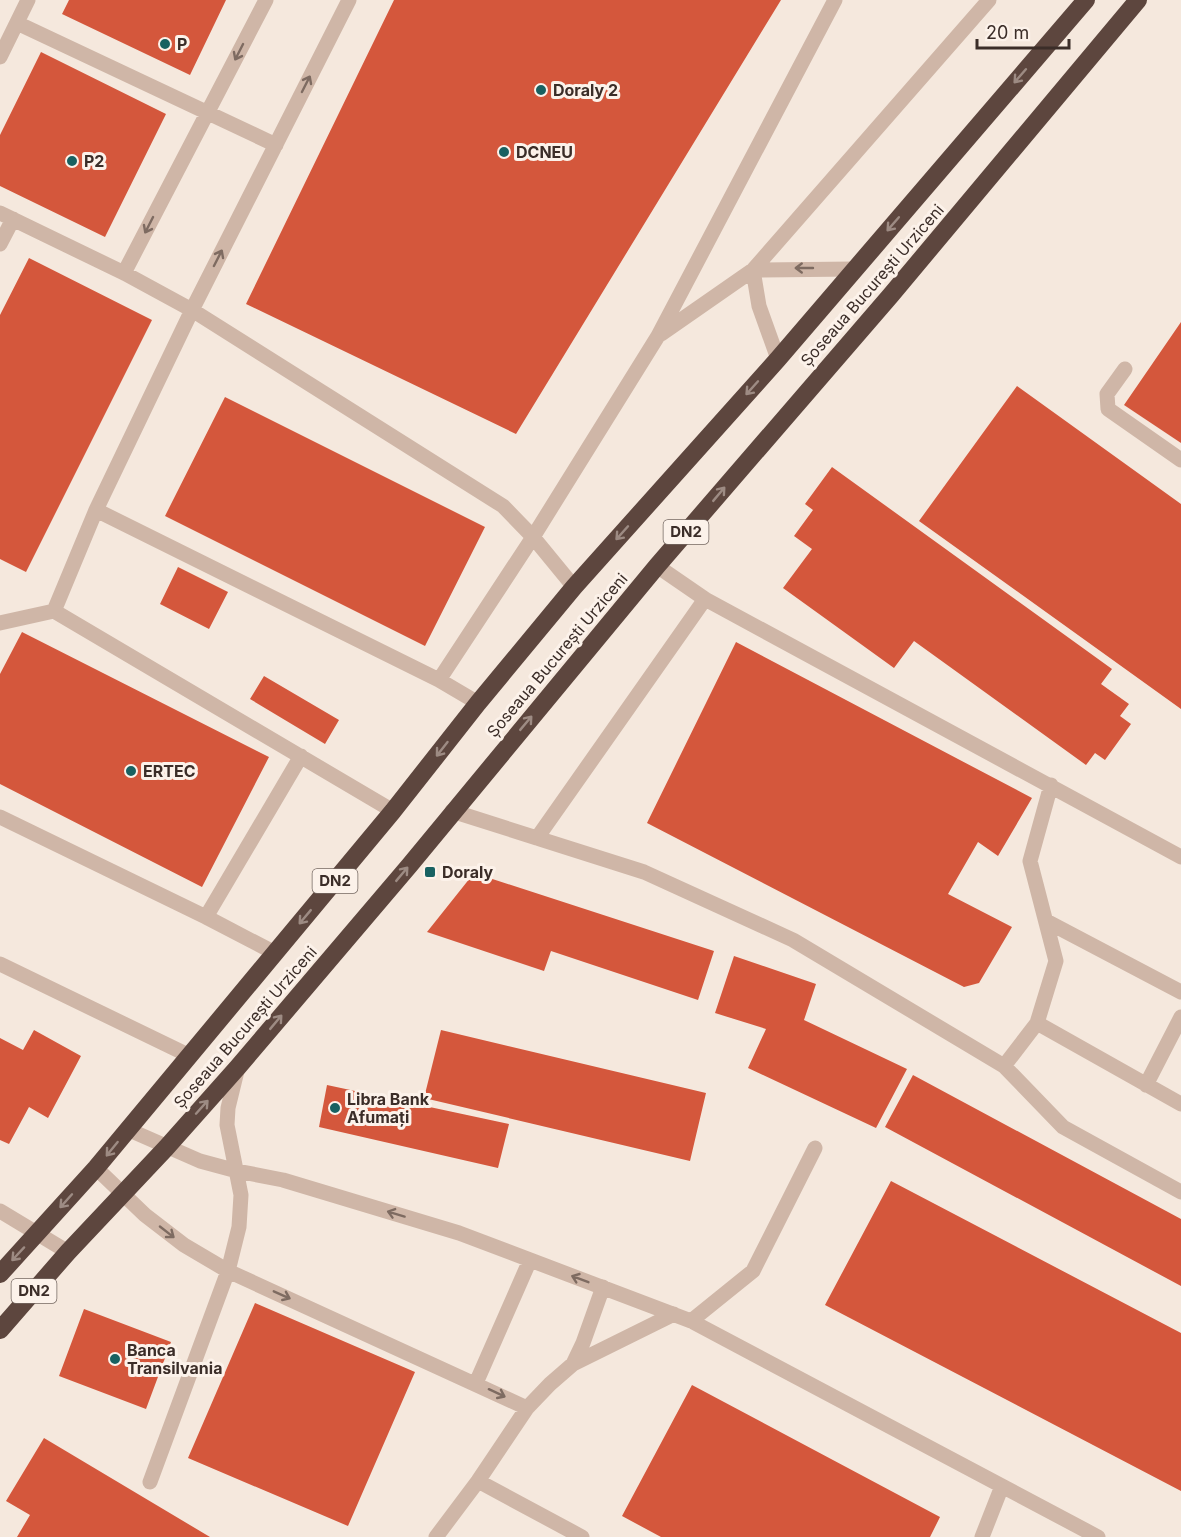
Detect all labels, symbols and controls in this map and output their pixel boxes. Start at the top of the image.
scale bar [977,12,1068,50]
text: 20 m [986,22,1029,43]
place label: P [177,34,187,54]
marker: P [158,37,172,51]
one-way arrow [233,43,245,60]
one-way arrow [1013,68,1027,83]
one-way arrow [301,76,313,94]
place label: Doraly 2 [553,80,618,100]
marker: Doraly 2 [534,83,548,97]
place label: DCNEU [516,142,573,162]
marker: DCNEU [497,145,511,159]
place label: P2 [84,151,104,171]
marker: P2 [65,154,79,168]
street label: Șoseaua București Urziceni [796,200,948,370]
one-way arrow [143,216,155,233]
one-way arrow [886,216,900,231]
one-way arrow [213,250,225,268]
one-way arrow [794,262,814,274]
one-way arrow [745,380,759,395]
one-way arrow [712,487,726,502]
road number: DN2 [664,520,708,544]
one-way arrow [615,525,629,540]
street label: Șoseaua București Urziceni [483,569,631,741]
one-way arrow [519,716,533,731]
one-way arrow [435,741,448,757]
place label: ERTEC [143,761,196,781]
marker: ERTEC [124,764,138,778]
place label: Doraly [442,862,493,882]
marker: Doraly [423,865,437,879]
one-way arrow [395,867,409,882]
road number: DN2 [312,869,358,893]
one-way arrow [299,909,312,925]
street label: Șoseaua București Urziceni [169,942,321,1112]
one-way arrow [269,1015,283,1030]
place label: Libra Bank Afumați [347,1089,430,1127]
one-way arrow [195,1100,209,1115]
marker: Libra Bank Afumați [328,1101,342,1115]
one-way arrow [105,1140,118,1156]
one-way arrow [59,1193,73,1208]
one-way arrow [387,1208,406,1219]
one-way arrow [159,1225,175,1238]
one-way arrow [11,1246,25,1261]
one-way arrow [571,1273,590,1284]
road number: DN2 [12,1279,57,1303]
one-way arrow [272,1290,290,1302]
place label: Banca Transilvania [127,1340,222,1378]
marker: Banca Transilvania [108,1352,122,1366]
one-way arrow [488,1388,506,1400]

